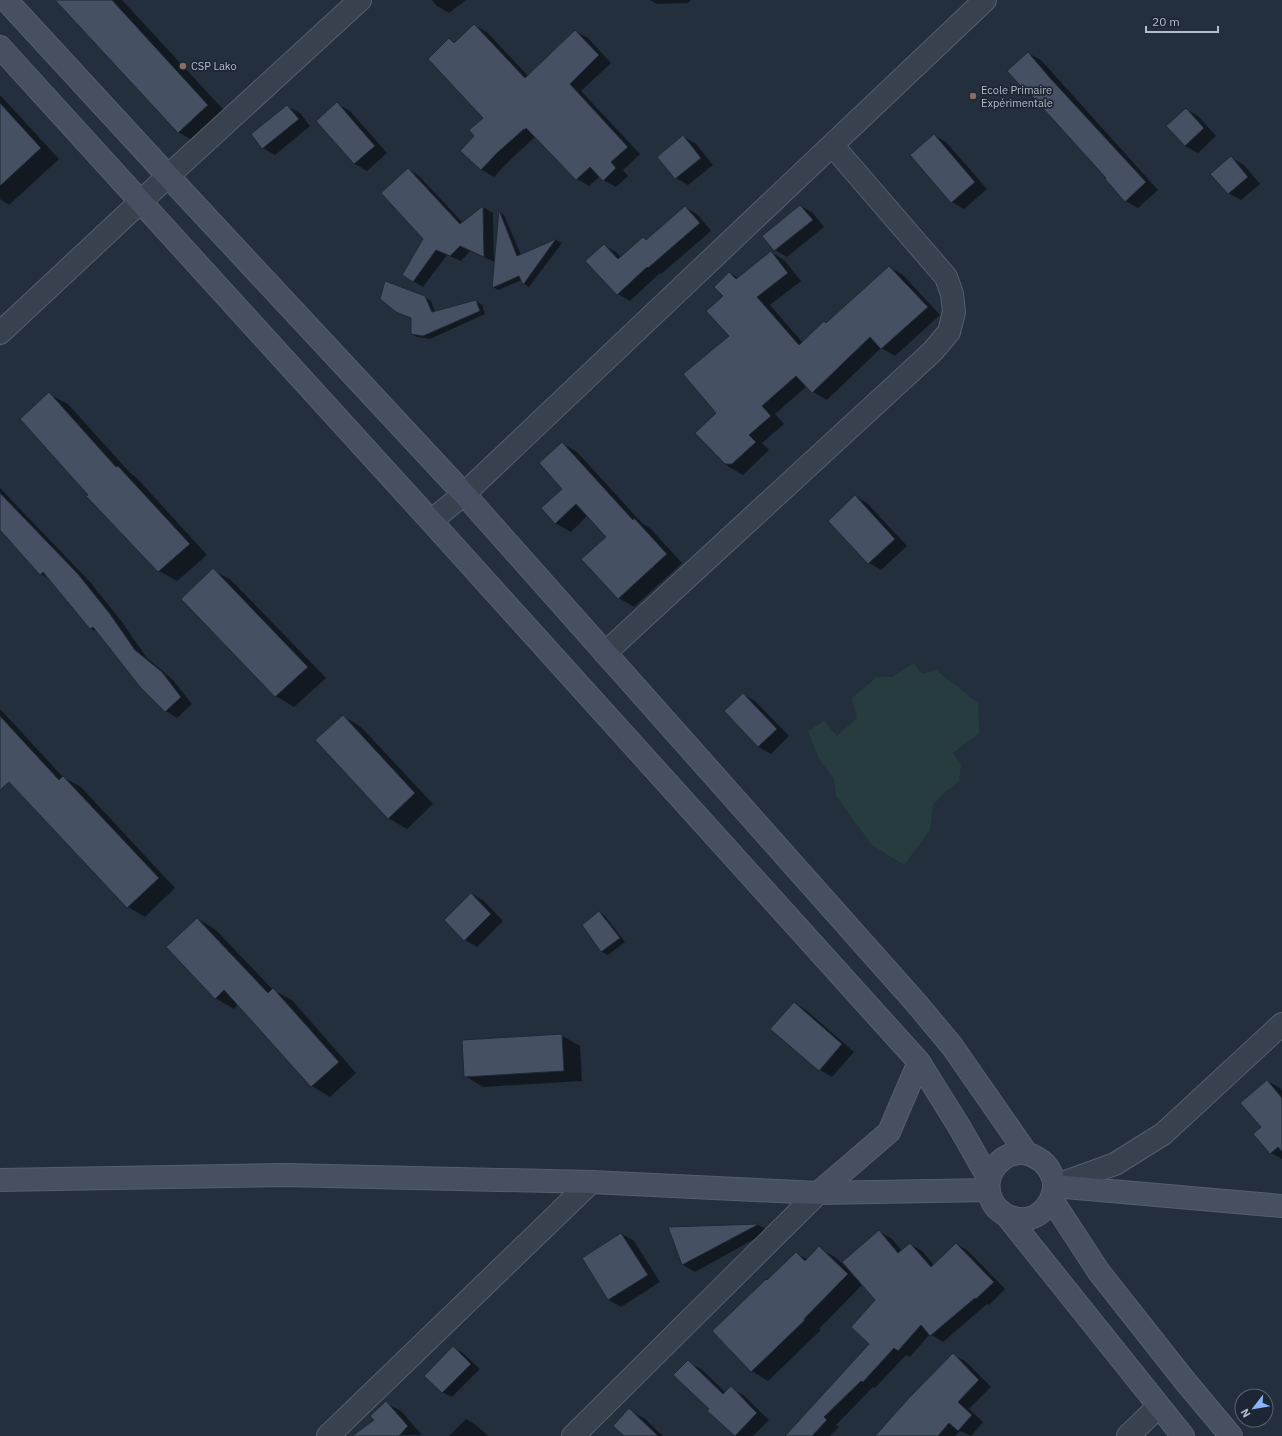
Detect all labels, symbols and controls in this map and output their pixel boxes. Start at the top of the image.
scale bar [1146,8,1218,34]
text: 20 m [1152,14,1180,29]
place label: CSP Lako [191,59,237,73]
marker: CSP Lako [178,61,188,71]
place label: Ecole Primaire Expérimentale [981,83,1053,110]
marker: Ecole Primaire Expérimentale [968,91,978,101]
north arrow [1234,1388,1274,1428]
text: N [1237,1406,1253,1420]

